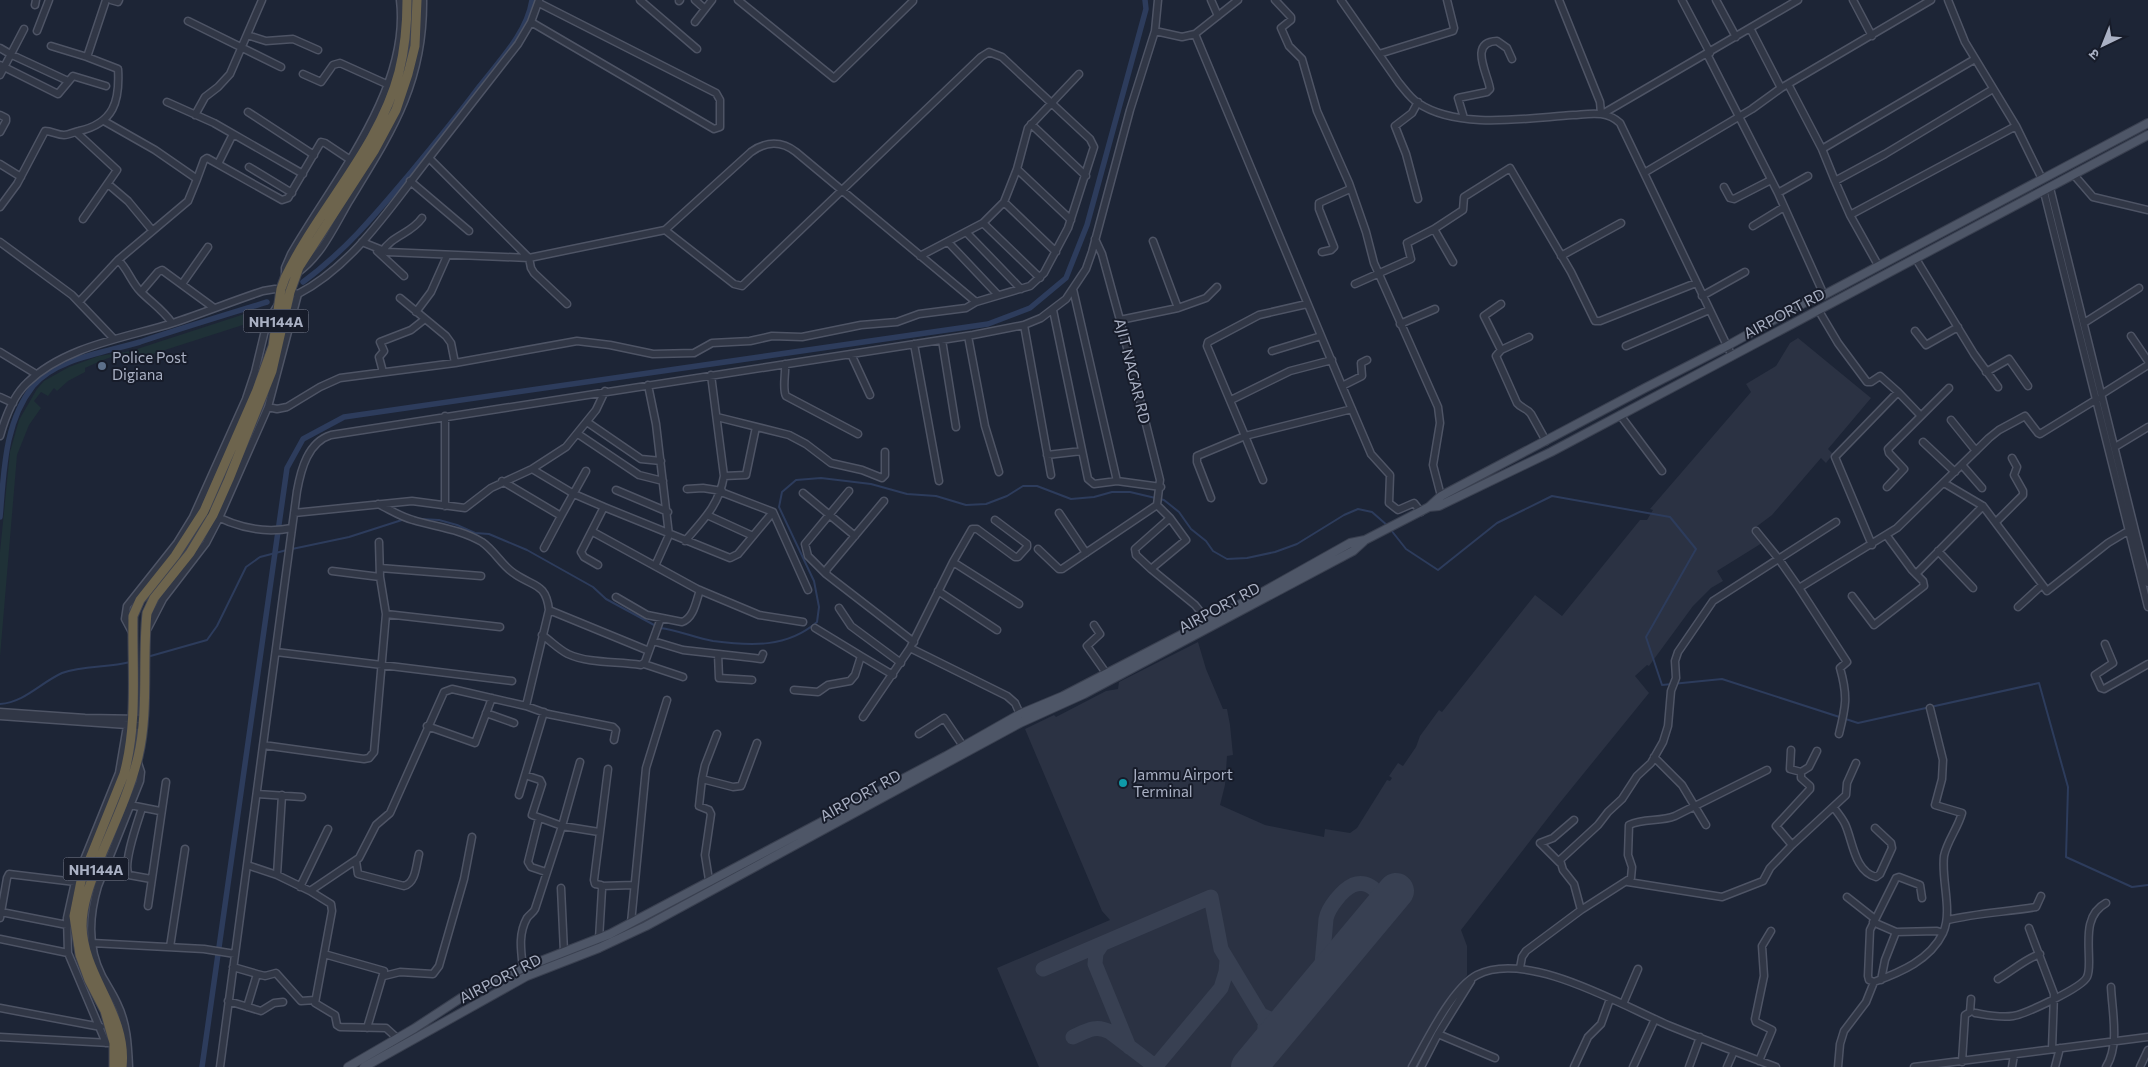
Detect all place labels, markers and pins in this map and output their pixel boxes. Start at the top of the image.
place label: Police Post Digiana [112,348,187,383]
marker: Police Post Digiana [96,360,108,372]
place label: Jammu Airport Terminal [1133,765,1233,800]
marker: Jammu Airport Terminal [1117,777,1129,789]

